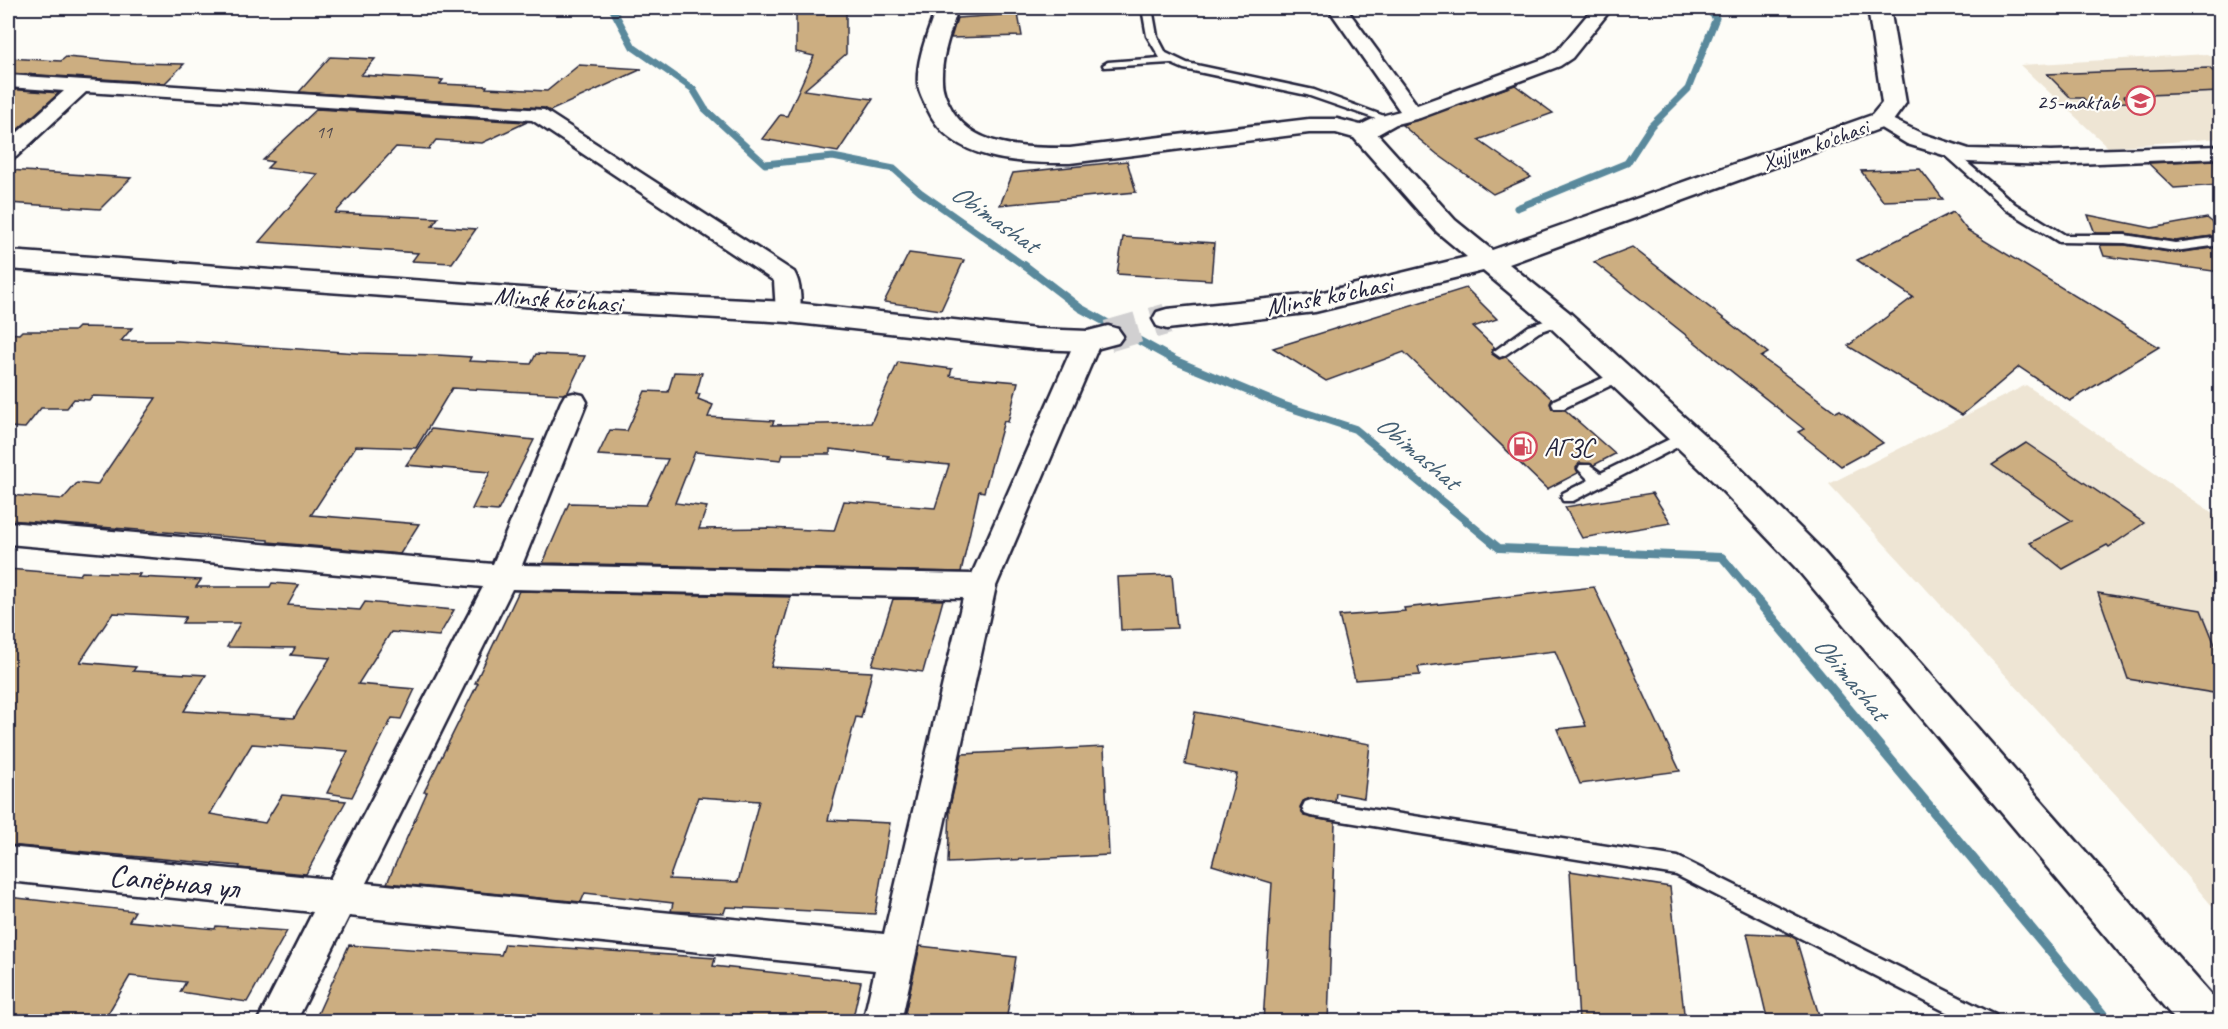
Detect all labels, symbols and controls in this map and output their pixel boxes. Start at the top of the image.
school or university icon: 25-maktab [2124,85,2156,117]
place label: 25-maktab [2036,88,2120,116]
street label: Xujjum ko'chasi [1758,112,1875,177]
house number: 11 [316,121,333,143]
water label: Obimashat [945,176,1050,263]
street label: Minsk ko'chasi [1263,266,1398,324]
street label: Minsk ko'chasi [493,279,626,321]
water label: Obimashat [1369,407,1471,500]
fuel station icon: АГЗС [1507,431,1539,463]
place label: АГЗС [1544,431,1597,464]
water label: Obimashat [1806,629,1899,731]
street label: Сапёрная ул [107,854,243,909]

